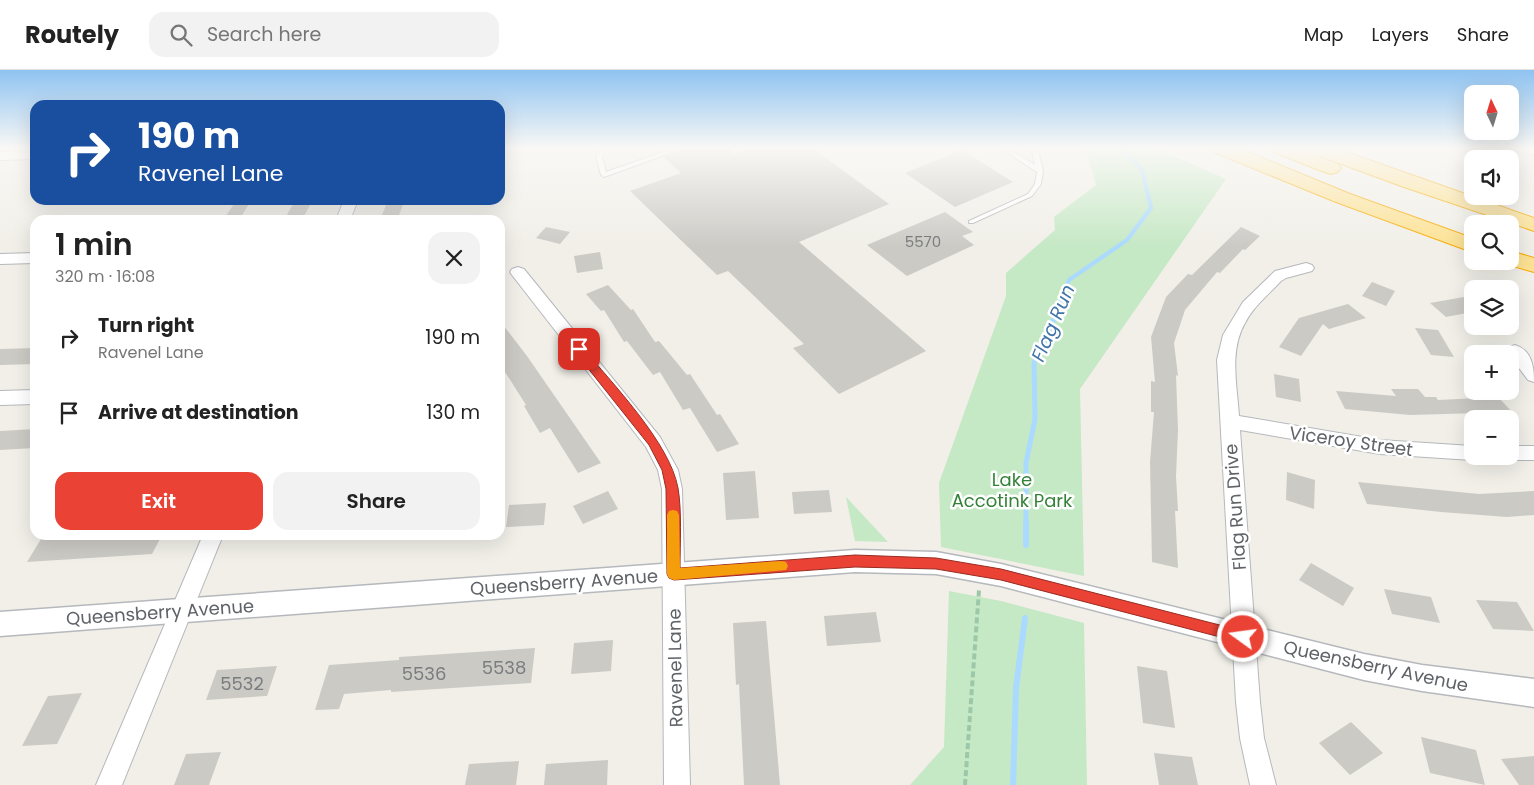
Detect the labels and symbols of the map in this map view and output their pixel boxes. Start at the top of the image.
north arrow [1464,85,1519,140]
house number: 5570 [905,231,941,252]
water label: Flag Run [1025,280,1081,366]
pin [558,328,600,370]
street label: Viceroy Street [1288,420,1414,462]
street label: Flag Run Drive [1218,443,1252,571]
park label: Lake Accotink Park [952,467,1073,513]
street label: Queensberry Avenue [469,563,659,601]
street label: Queensberry Avenue [65,593,255,631]
street label: Ravenel Lane [661,608,689,728]
position arrow [1216,610,1268,662]
street label: Queensberry Avenue [1281,634,1471,698]
house number: 5538 [482,655,526,680]
house number: 5536 [402,661,446,686]
house number: 5532 [220,671,264,696]

